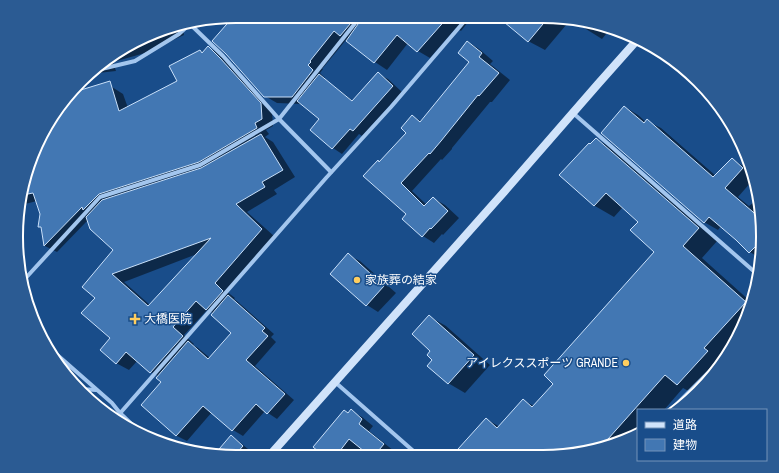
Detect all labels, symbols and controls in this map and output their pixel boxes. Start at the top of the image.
place label: 家族葬の結家 [365,272,437,288]
marker: 家族葬の結家 [352,275,362,285]
place label: 大橋医院 [144,311,192,327]
marker: 大橋医院 [129,313,141,325]
place label: アイレクススポーツ GRANDE [466,355,618,371]
marker: アイレクススポーツ GRANDE [621,358,631,368]
legend [637,409,767,461]
text: 道路 [673,417,697,433]
text: 建物 [673,437,697,453]

